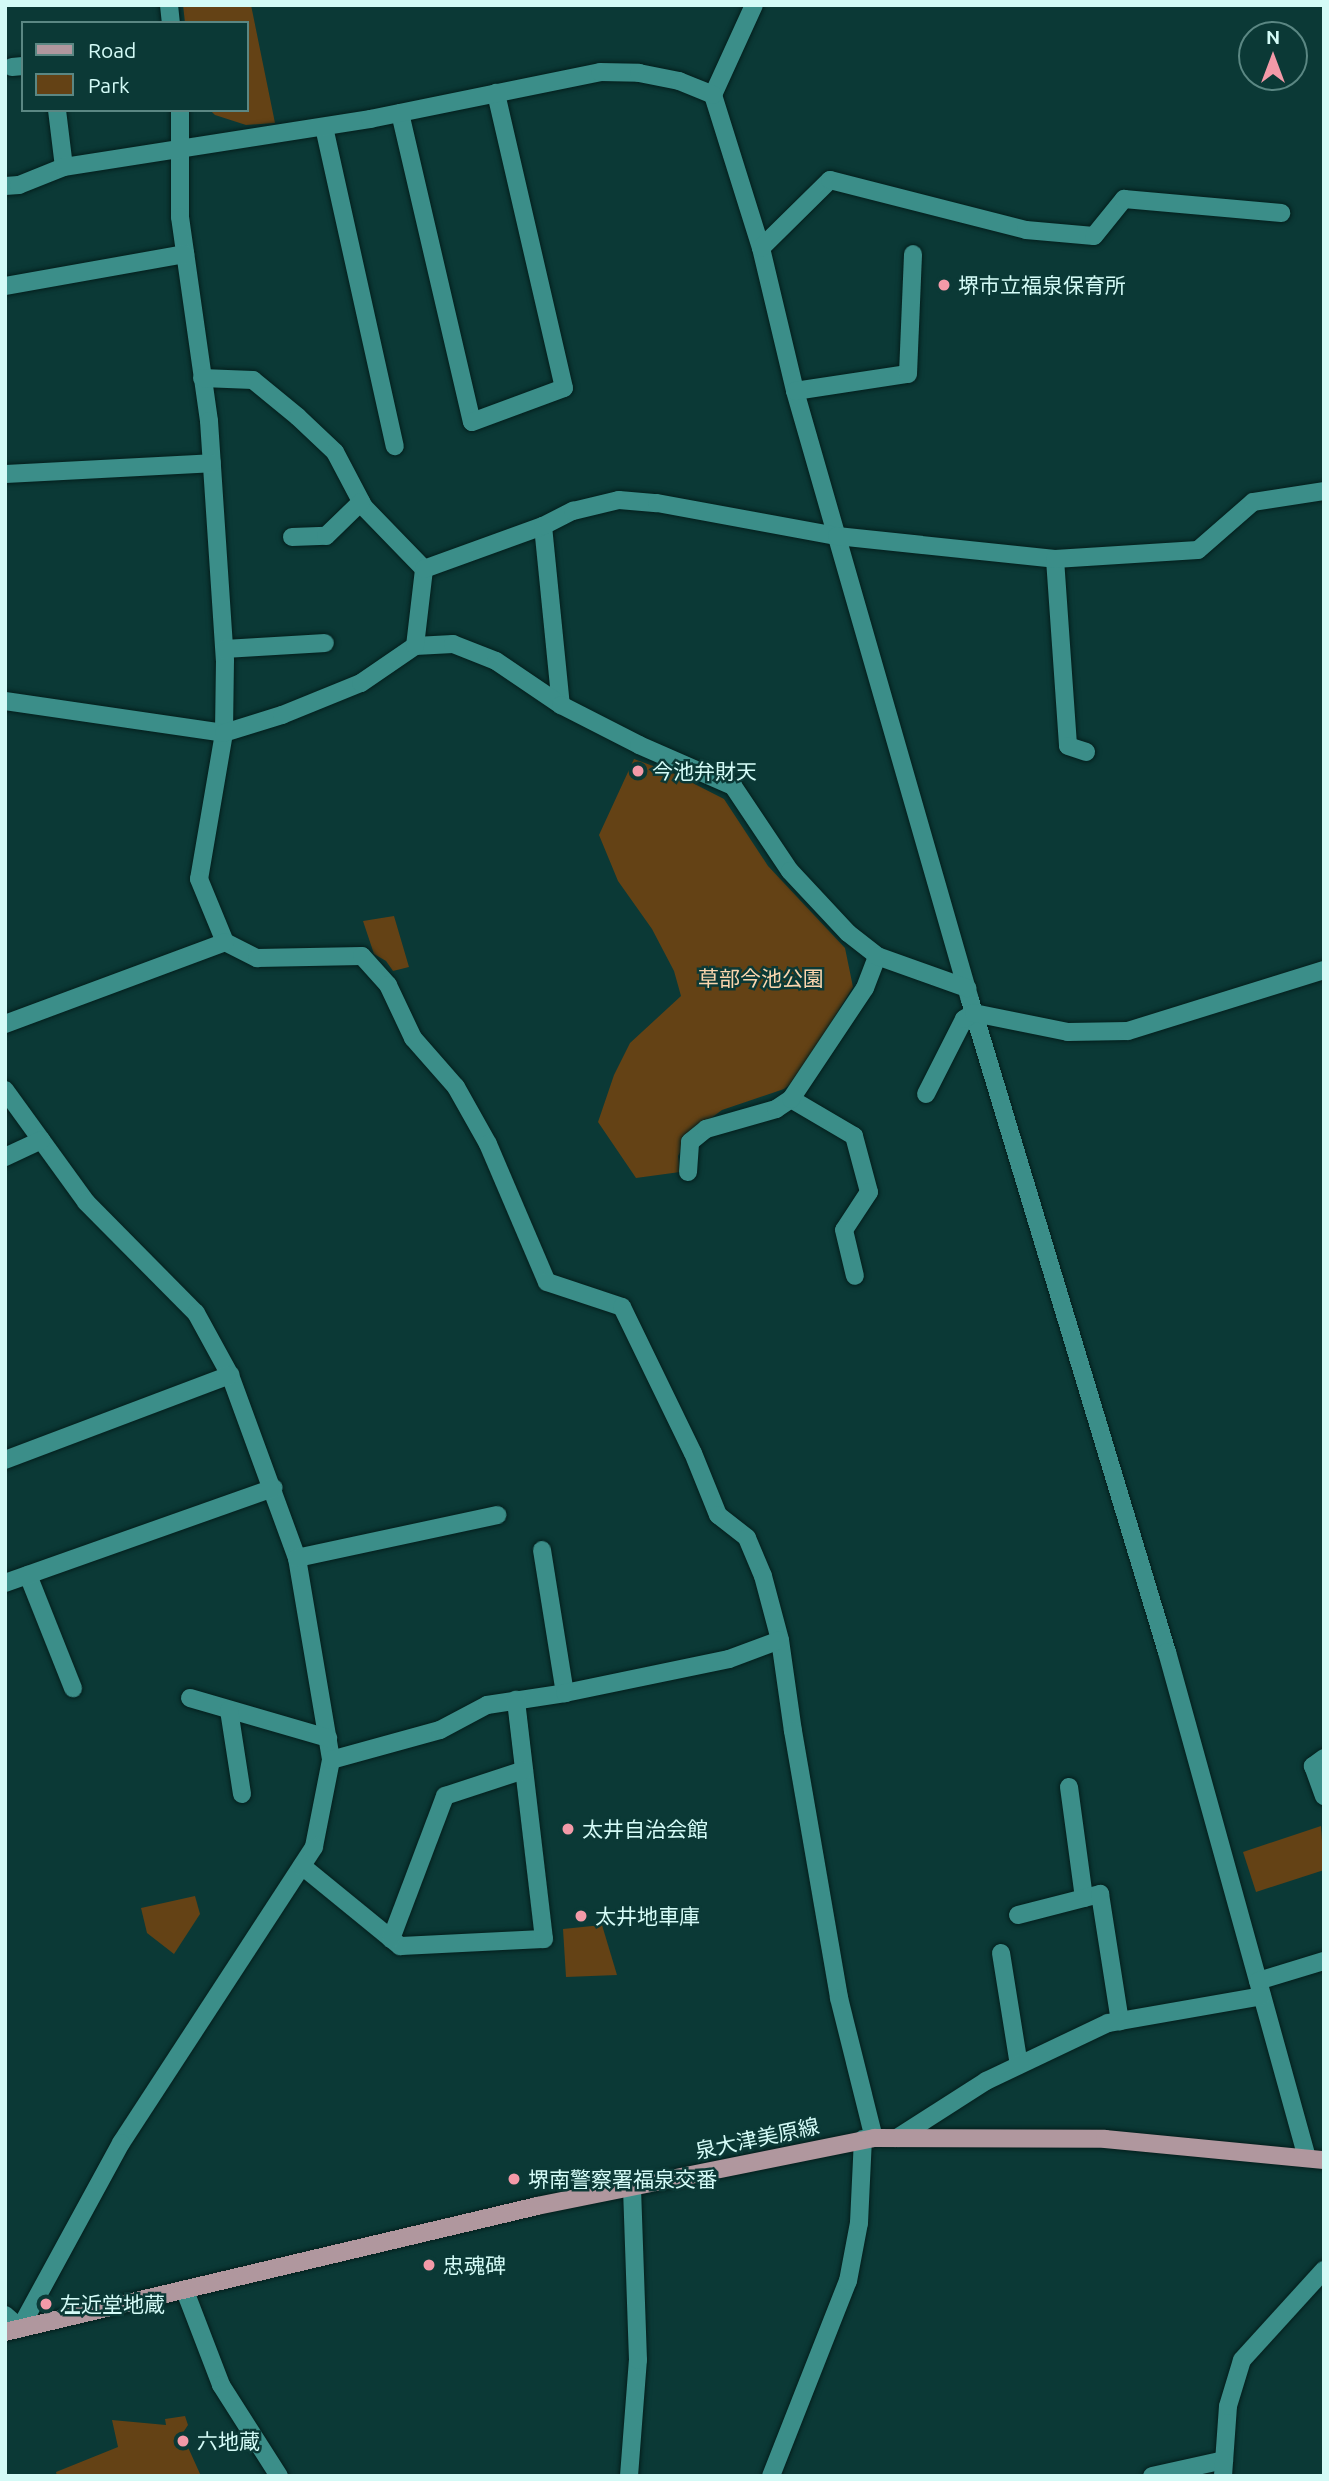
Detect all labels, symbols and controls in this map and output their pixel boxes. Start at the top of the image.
legend [21,21,248,112]
north arrow [1238,21,1308,91]
text: N [1266,26,1280,48]
text: Road [88,38,136,62]
text: Park [88,73,130,97]
place label: 堺市立福泉保育所 [958,272,1126,298]
marker: 堺市立福泉保育所 [936,277,952,293]
place label: 今池弁財天 [652,758,757,784]
marker: 今池弁財天 [630,763,646,779]
park label: 草部今池公園 [698,965,824,991]
place label: 太井自治会館 [582,1816,708,1842]
marker: 太井自治会館 [560,1821,576,1837]
place label: 太井地車庫 [595,1903,700,1929]
marker: 太井地車庫 [573,1908,589,1924]
street label: 泉大津美原線 [693,2113,821,2163]
place label: 堺南警察署福泉交番 [528,2166,717,2192]
marker: 堺南警察署福泉交番 [506,2171,522,2187]
place label: 忠魂碑 [443,2252,506,2278]
marker: 忠魂碑 [421,2257,437,2273]
place label: 左近堂地蔵 [60,2291,165,2317]
marker: 左近堂地蔵 [38,2296,54,2312]
place label: 六地蔵 [197,2428,260,2454]
marker: 六地蔵 [175,2433,191,2449]

